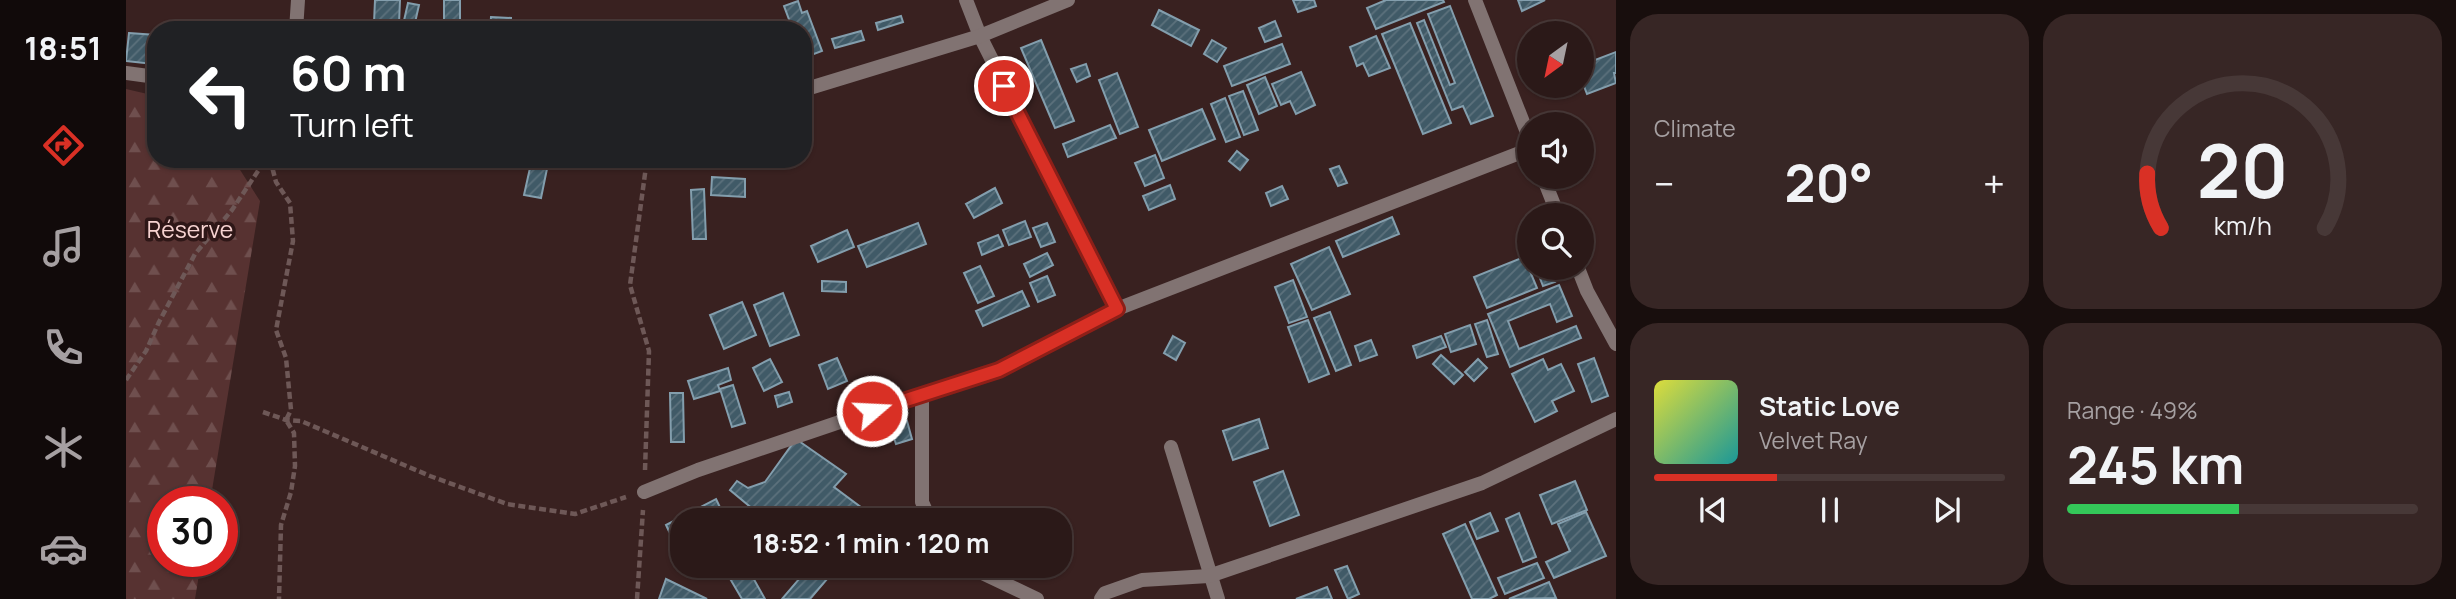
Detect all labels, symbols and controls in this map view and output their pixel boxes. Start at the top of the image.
north arrow [1517,21,1594,98]
map controls [1517,21,1594,280]
text: 18:51 [24,26,102,70]
text: 60 m [290,39,407,106]
icon: left [175,49,266,140]
pin [974,56,1034,116]
icon: arrive [985,67,1023,105]
text: Turn left [290,103,414,147]
button: sound [1517,112,1594,189]
text: Climate [1654,112,1736,144]
text: 20 [2197,120,2288,220]
icon: directions [39,121,88,170]
text: 20° [1785,147,1873,218]
text: − [1654,157,1675,209]
text: + [1983,157,2005,209]
button: search [1517,203,1594,280]
text: km/h [2213,207,2272,242]
park label: Réserve [147,213,233,245]
icon: music [39,222,88,271]
icon: phone [39,323,88,372]
position arrow [835,374,909,448]
text: Static Love [1759,388,1900,424]
text: Range · 49% [2067,394,2198,426]
icon: climate [39,423,88,472]
text: Velvet Ray [1759,424,1868,456]
text: 245 km [2067,429,2244,500]
speed limit sign: 30 [147,486,238,577]
icon: previous [1694,491,1732,529]
icon: pause [1811,491,1849,529]
icon: next [1928,491,1966,529]
icon: car [39,524,88,573]
text: 18:52 · 1 min · 120 m [753,525,990,561]

